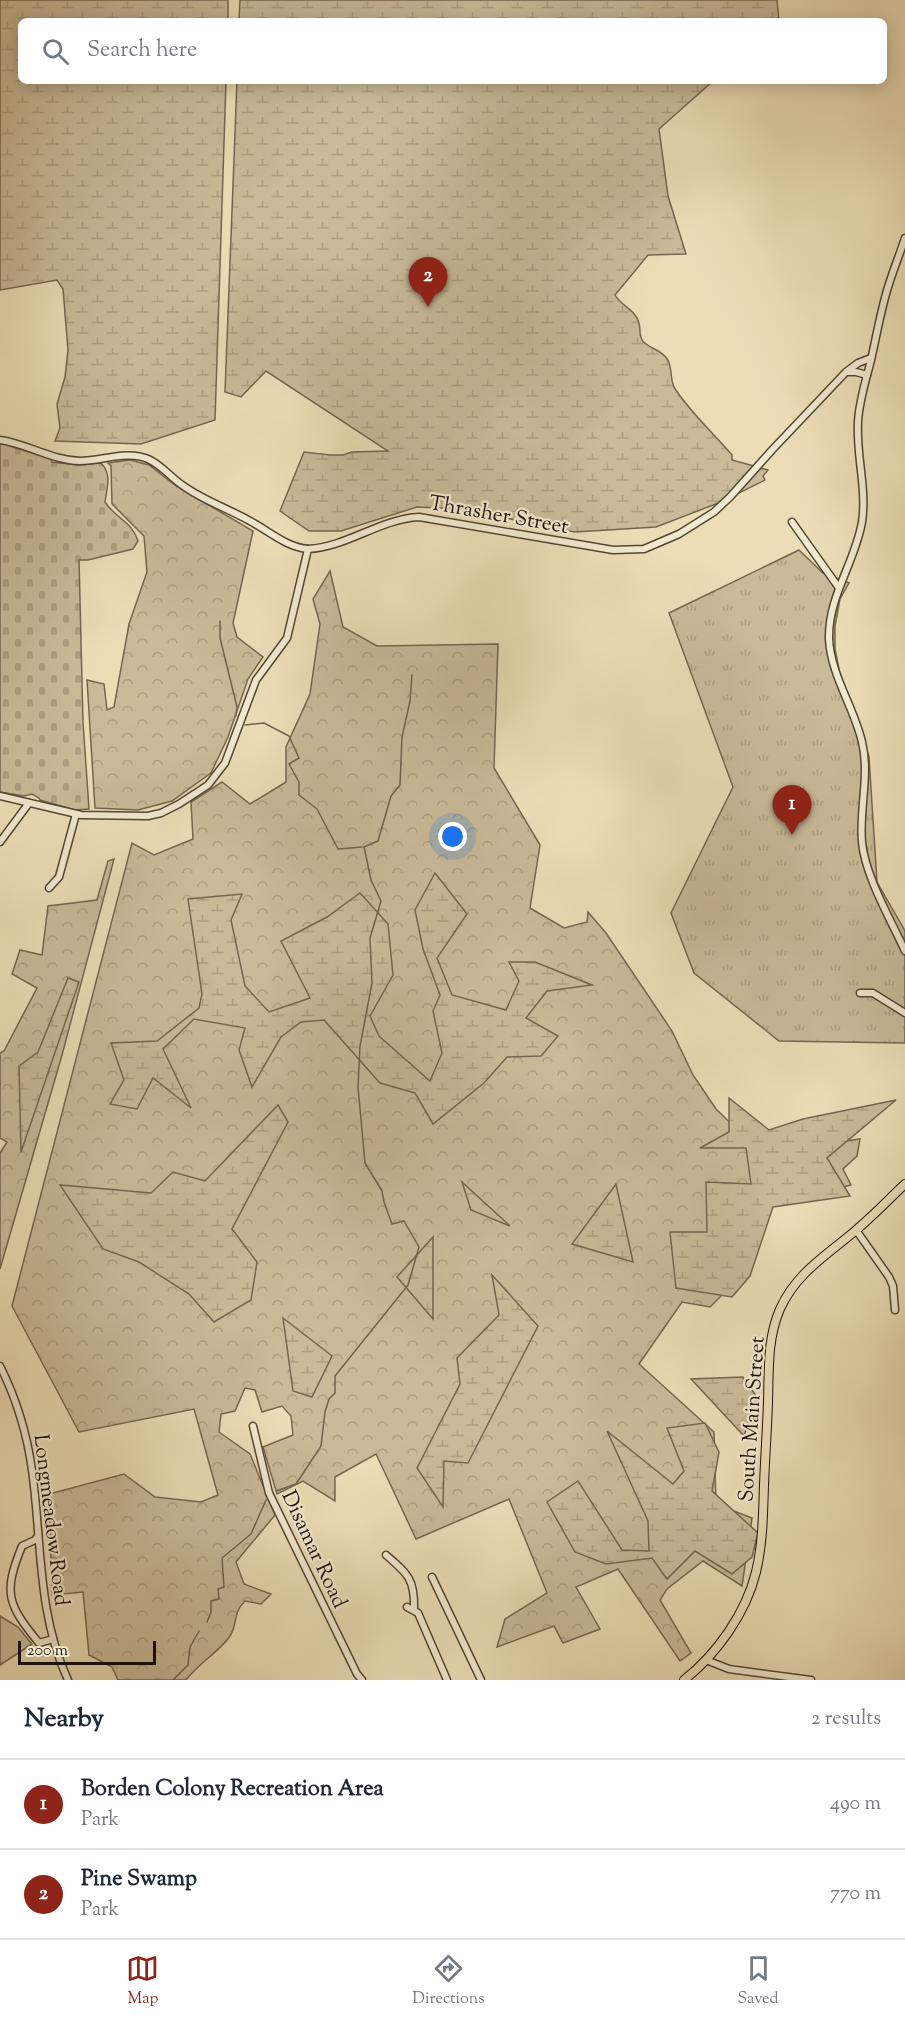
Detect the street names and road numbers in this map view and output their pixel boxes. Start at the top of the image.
street label: Thrasher Street [427,489,571,543]
street label: South Main Street [732,1335,774,1503]
street label: Longmeadow Road [25,1433,75,1608]
street label: Disamar Road [273,1486,354,1614]

